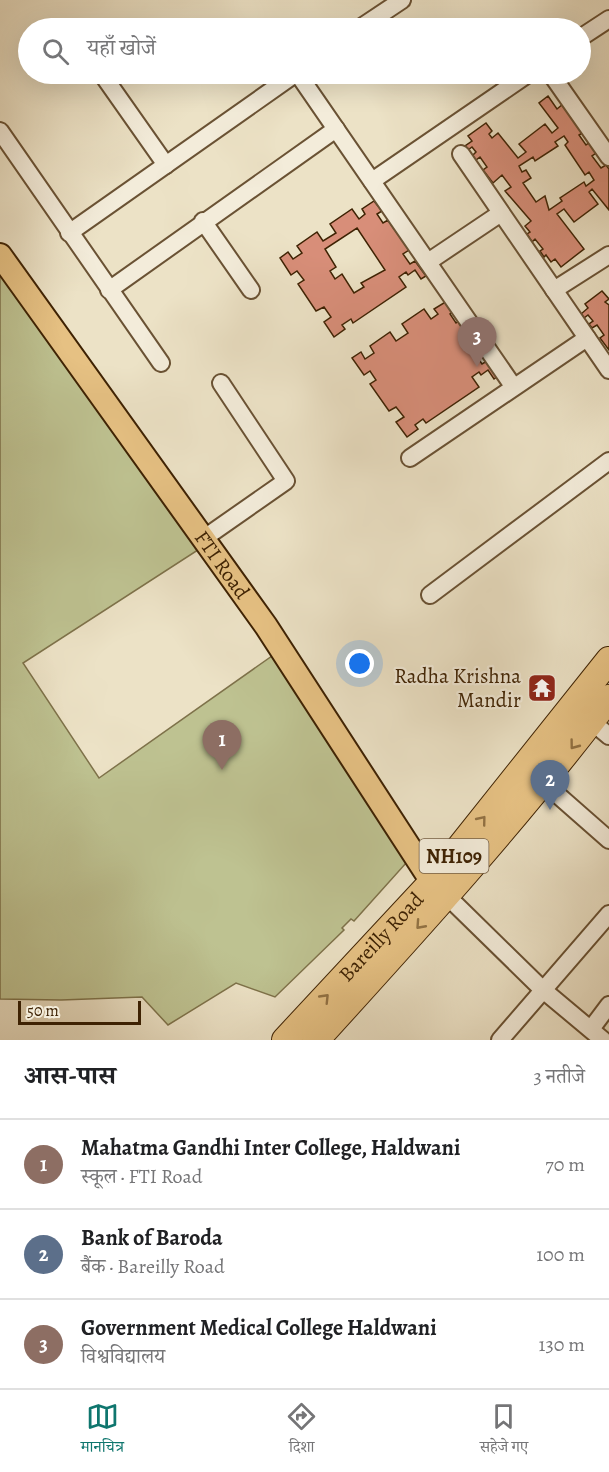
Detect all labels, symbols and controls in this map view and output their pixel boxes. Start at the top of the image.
search box [18,18,591,84]
text: यहाँ खोजें [87,33,156,63]
icon: search [39,35,72,68]
pin: 3 [458,318,496,367]
street label: FTI Road [188,525,256,605]
your location [345,649,374,678]
place label: Radha Krishna Mandir [394,662,521,714]
temple icon: Radha Krishna Mandir [526,672,558,704]
pin: 1 [202,720,242,770]
one-way arrow [570,738,581,749]
pin: 2 [530,760,570,810]
one-way arrow [475,816,486,827]
road number: NH109 [420,839,488,873]
street label: Bareilly Road [332,885,430,988]
one-way arrow [416,919,427,929]
one-way arrow [318,994,329,1004]
scale bar [18,998,141,1026]
text: 50 m [27,1000,59,1022]
text: आस-पास [24,1058,116,1093]
text: 3 नतीजे [533,1063,585,1090]
text: Mahatma Gandhi Inter College, Haldwani [81,1133,460,1163]
text: 1 [40,1151,47,1178]
text: 70 m [545,1151,585,1178]
text: स्कूल · FTI Road [81,1163,203,1190]
text: Bank of Baroda [81,1223,223,1253]
text: 2 [39,1241,48,1268]
text: 100 m [536,1241,585,1268]
text: बैंक · Bareilly Road [81,1253,225,1280]
text: Government Medical College Haldwani [81,1313,437,1343]
text: 3 [39,1331,48,1358]
text: 130 m [539,1331,585,1358]
text: विश्वविद्यालय [81,1343,165,1370]
tab: मानचित्र [81,1400,124,1462]
tab: दिशा [285,1400,318,1462]
tab: सहेजे गए [480,1400,528,1462]

